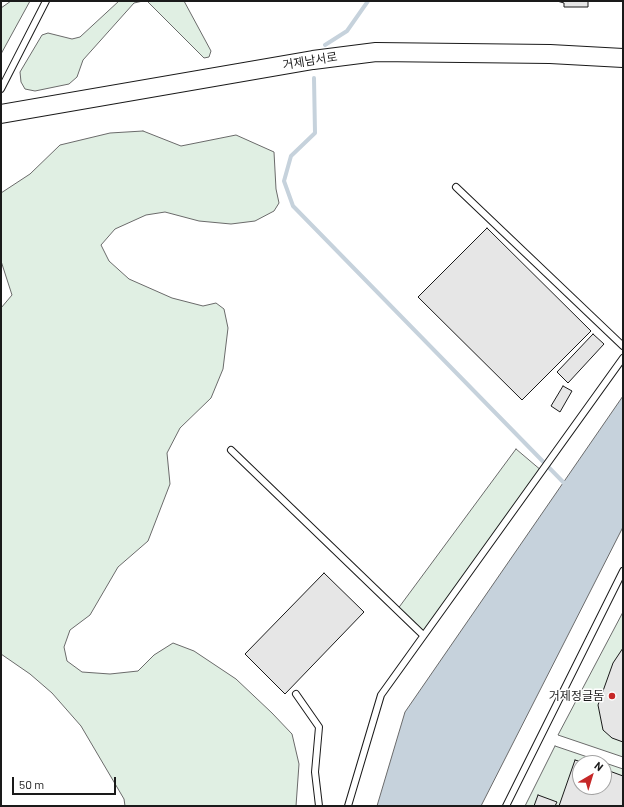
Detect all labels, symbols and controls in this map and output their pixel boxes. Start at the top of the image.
street label: 거제남서로 [282,50,338,72]
place label: 거제정글돔 [549,689,604,703]
marker: 거제정글돔 [607,691,617,701]
north arrow [572,755,612,795]
text: N [592,759,606,773]
scale bar [14,769,118,795]
text: 50 m [19,777,44,791]

